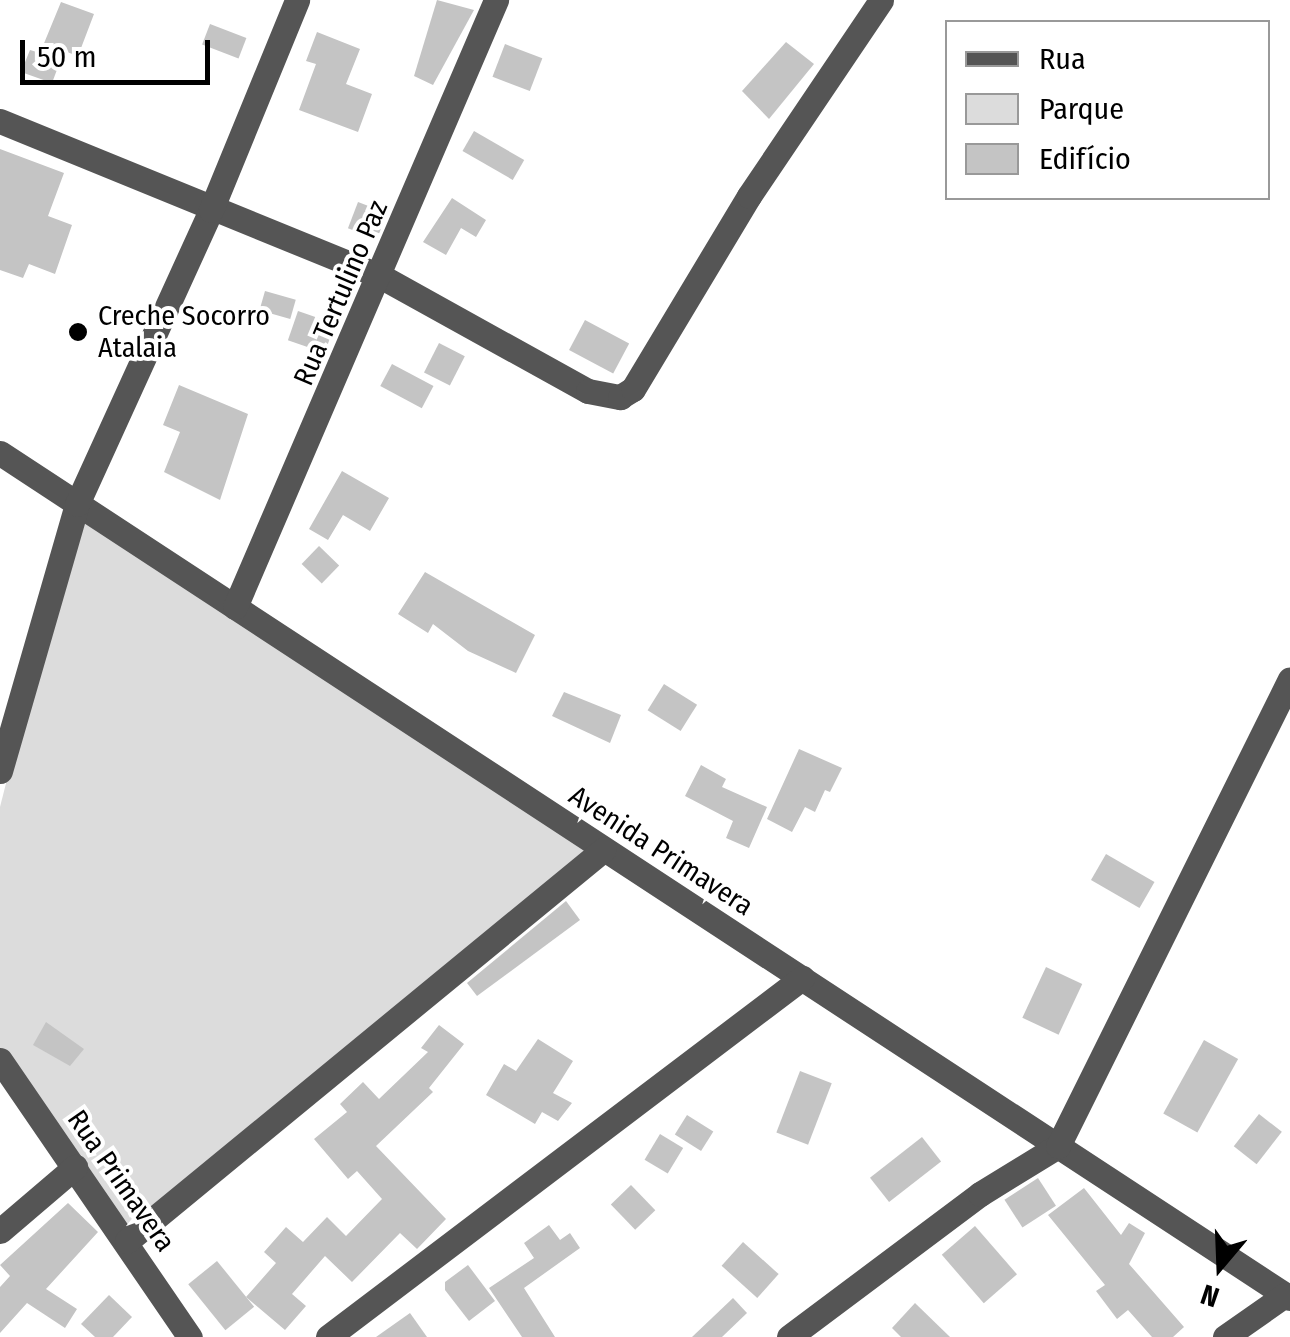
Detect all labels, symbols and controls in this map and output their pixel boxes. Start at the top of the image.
scale bar [25,20,215,82]
legend [945,20,1270,200]
text: 50 m [37,39,97,75]
text: Rua [1039,41,1086,77]
text: Parque [1039,91,1124,127]
text: Edifício [1039,141,1131,177]
street label: Rua Tertulino Paz [287,196,395,390]
place label: Creche Socorro Atalaia [98,299,270,365]
marker: Creche Socorro Atalaia [67,321,89,343]
street label: Avenida Primavera [563,779,759,923]
street label: Rua Primavera [60,1104,182,1258]
north arrow [1170,1217,1270,1317]
text: N [1197,1278,1223,1314]

